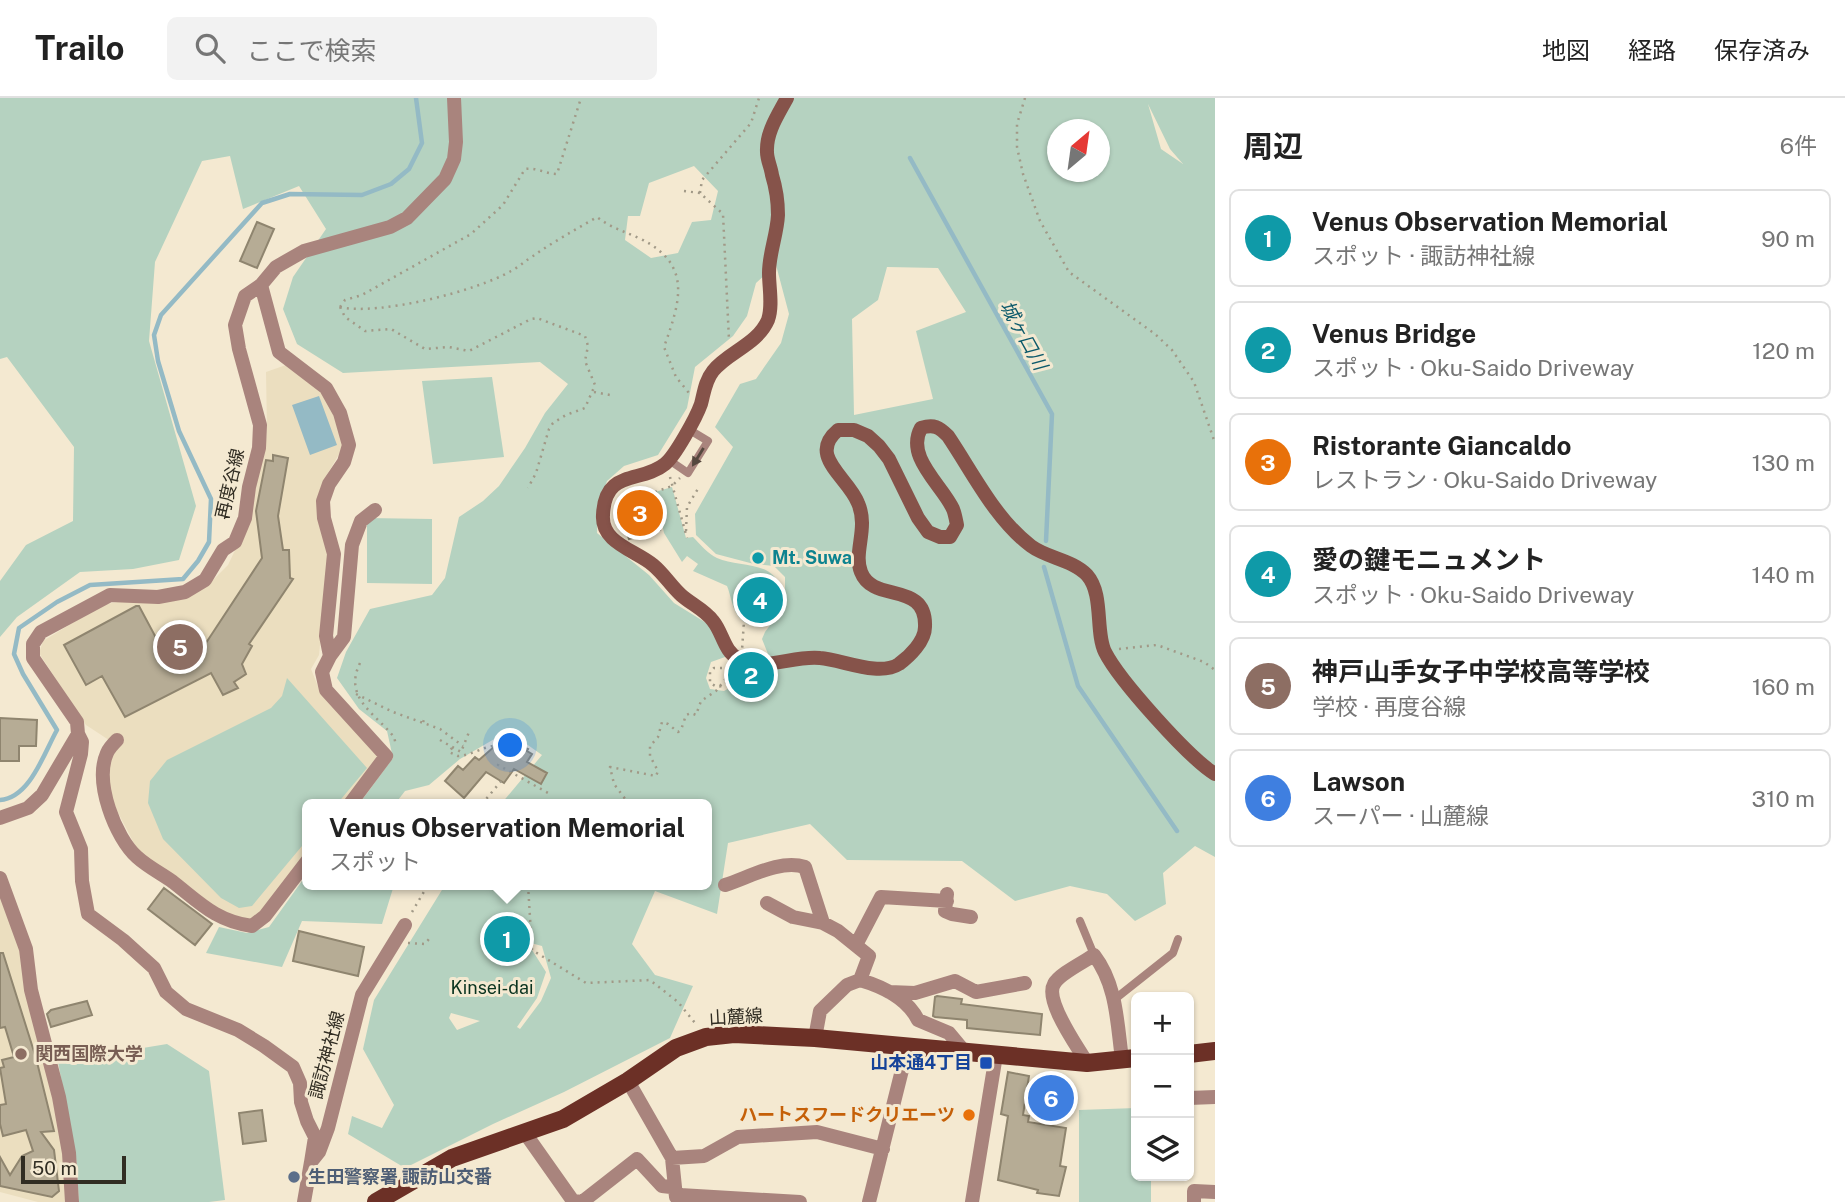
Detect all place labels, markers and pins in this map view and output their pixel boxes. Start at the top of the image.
pin: 3 [617,487,663,539]
place label: Mt. Suwa [772,547,852,568]
marker: Mt. Suwa [750,550,766,566]
pin: 4 [737,574,783,626]
pin: 5 [157,621,203,673]
pin: 2 [728,649,774,701]
pin: 1 [484,913,530,965]
place label: 関西国際大学 [35,1043,143,1064]
marker: 関西国際大学 [13,1046,29,1062]
place label: 山本通4丁目 [870,1052,972,1073]
marker: 山本通4丁目 [978,1055,994,1071]
pin: 6 [1028,1072,1074,1124]
place label: ハートスフードクリエーツ [739,1104,955,1125]
marker: ハートスフードクリエーツ [961,1107,977,1123]
place label: 生田警察署 諏訪山交番 [308,1166,492,1187]
marker: 生田警察署 諏訪山交番 [286,1169,302,1185]

